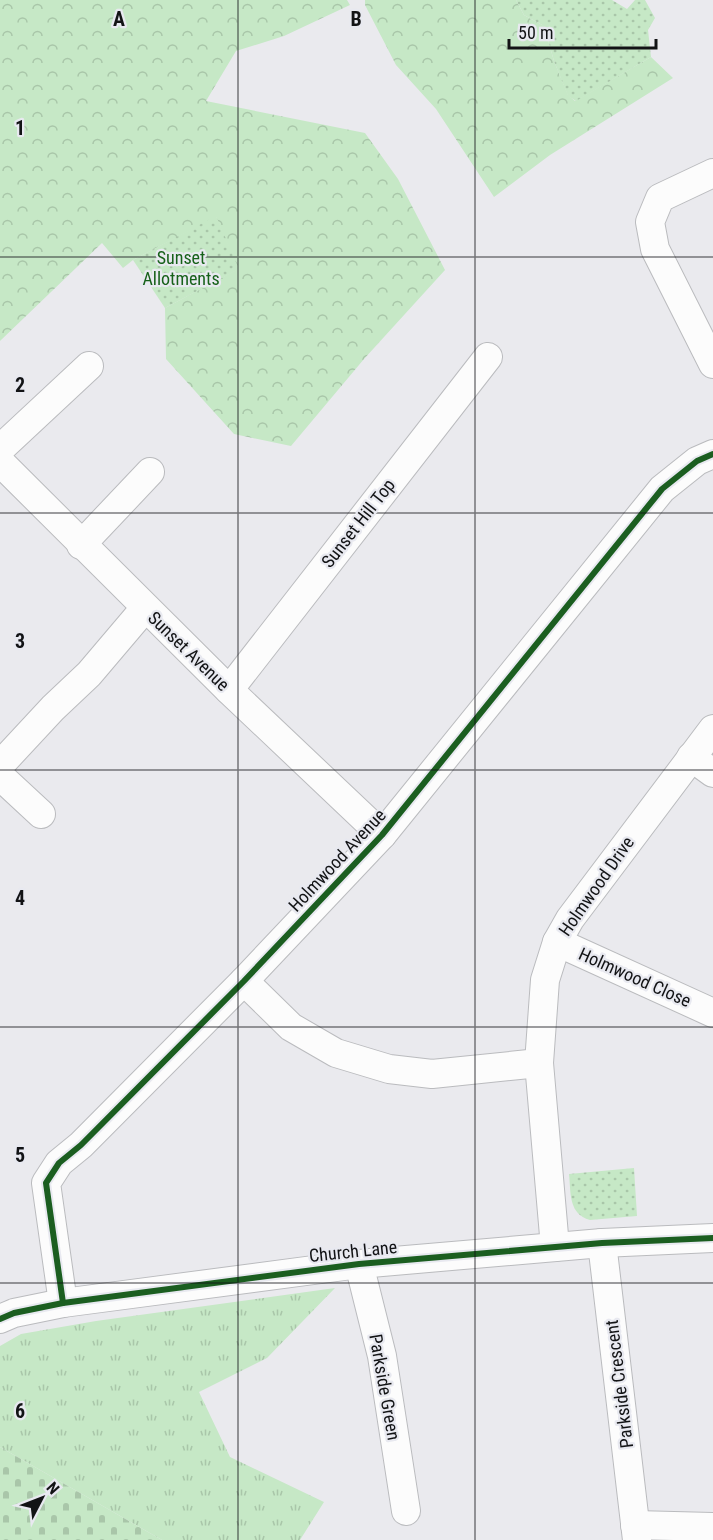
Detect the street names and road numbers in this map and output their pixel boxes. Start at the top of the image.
street label: Sunset Hill Top [317,474,399,571]
street label: Sunset Avenue [144,607,234,695]
street label: Holmwood Avenue [284,804,390,916]
street label: Holmwood Drive [554,832,638,940]
street label: Holmwood Close [576,943,694,1011]
street label: Church Lane [308,1236,398,1266]
street label: Parkside Crescent [601,1319,637,1449]
street label: Parkside Green [365,1332,405,1442]

